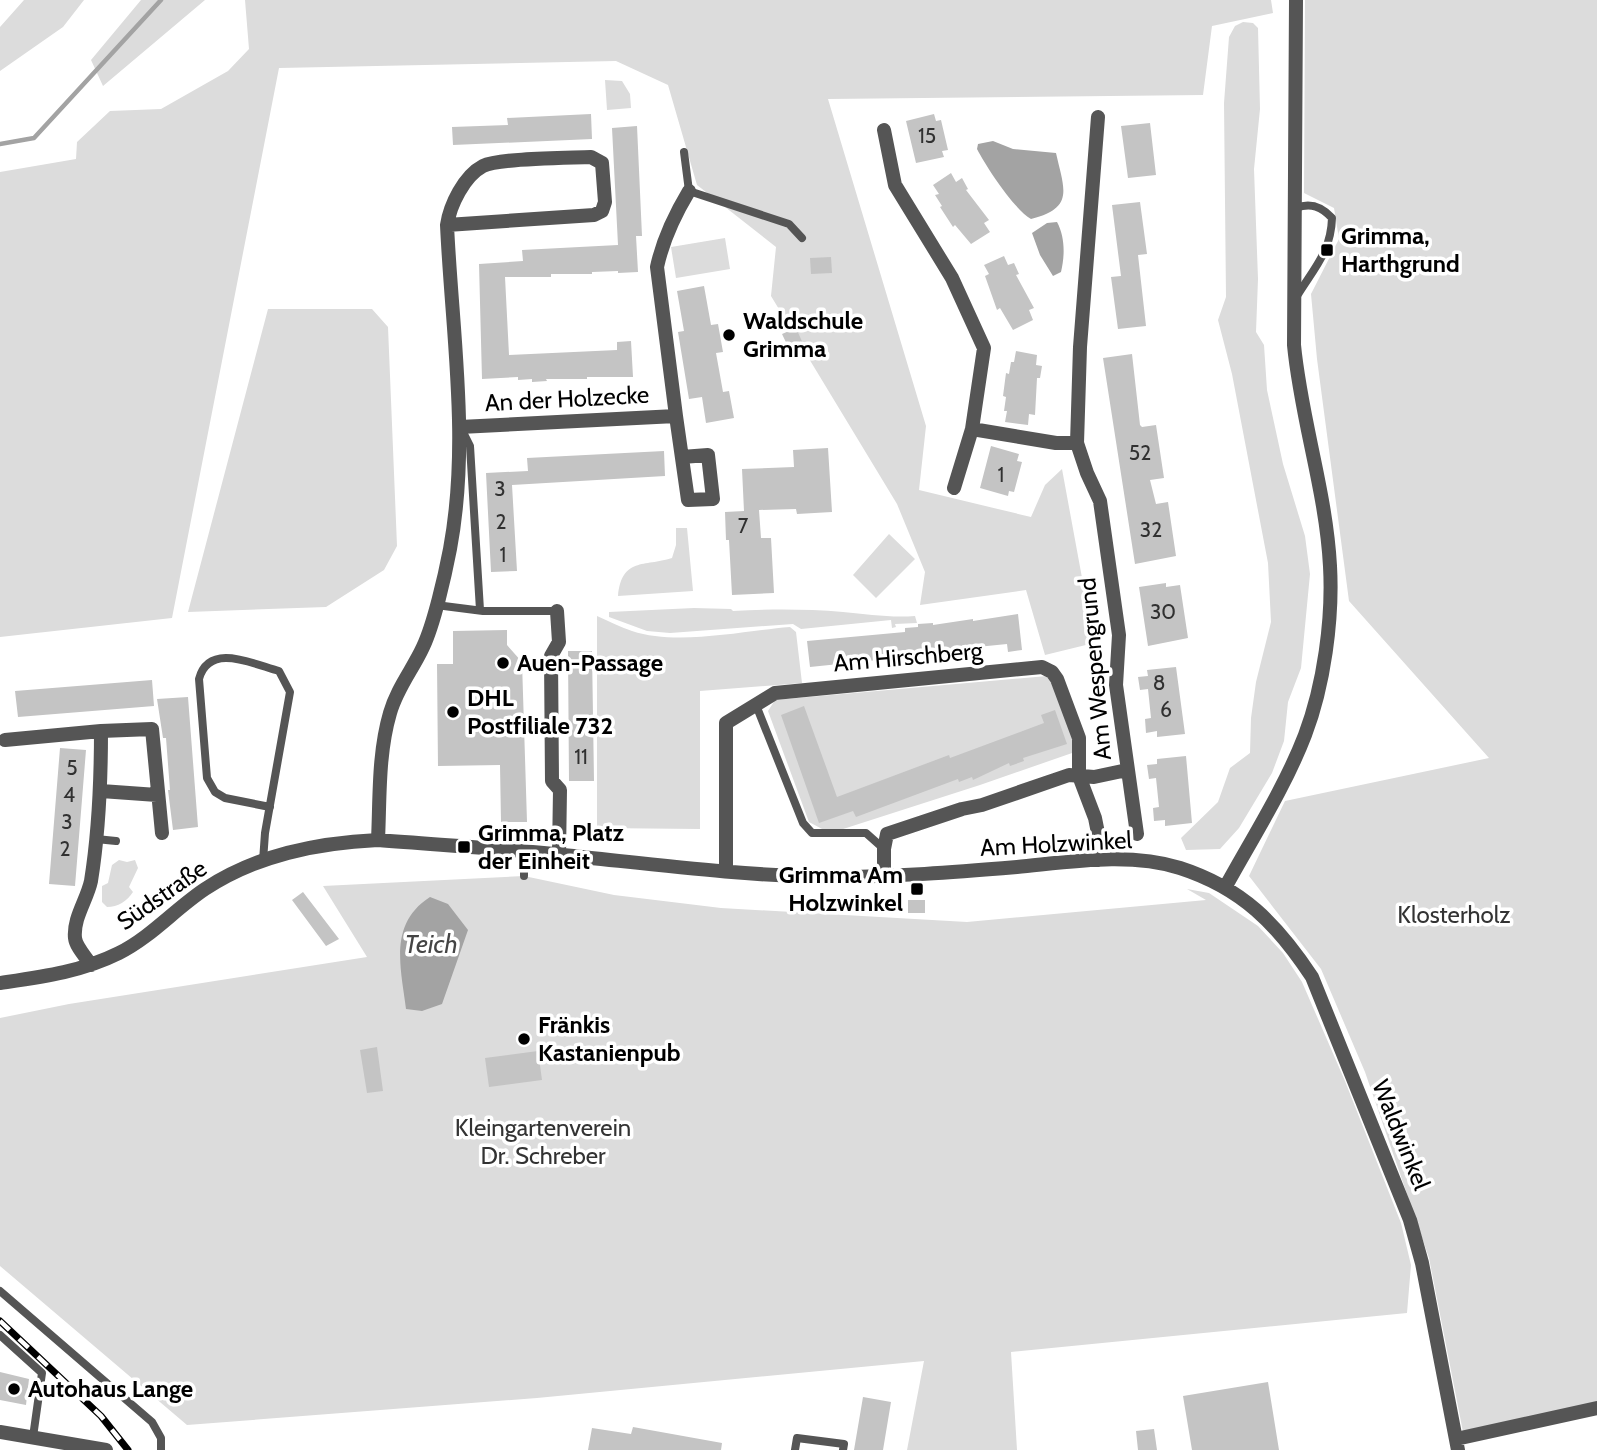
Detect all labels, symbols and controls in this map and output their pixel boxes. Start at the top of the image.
house number: 15 [918,123,936,148]
place label: Grimma, Harthgrund [1341,221,1460,278]
marker: Grimma, Harthgrund [1319,242,1335,258]
place label: Waldschule Grimma [743,306,863,363]
marker: Waldschule Grimma [721,327,737,343]
street label: An der Holzecke [484,380,650,417]
house number: 52 [1129,440,1151,465]
house number: 1 [998,462,1004,487]
house number: 3 [494,476,506,501]
house number: 2 [495,509,507,534]
house number: 7 [738,513,749,538]
house number: 32 [1140,517,1162,542]
house number: 1 [500,542,506,567]
street label: Am Wespengrund [1072,577,1117,762]
house number: 30 [1150,599,1176,624]
street label: Am Hirschberg [832,635,985,677]
place label: Auen-Passage [517,648,663,677]
marker: Auen-Passage [495,655,511,671]
house number: 8 [1153,670,1165,695]
place label: DHL Postfiliale 732 [467,683,613,740]
house number: 6 [1160,697,1172,722]
marker: DHL Postfiliale 732 [445,704,461,720]
house number: 11 [574,744,588,769]
house number: 5 [66,755,78,780]
house number: 4 [63,782,75,807]
house number: 3 [61,809,73,834]
place label: Grimma, Platz der Einheit [478,818,624,875]
street label: Am Holzwinkel [979,825,1133,862]
house number: 2 [59,836,71,861]
marker: Grimma, Platz der Einheit [456,839,472,855]
street label: Südstraße [111,853,212,936]
place label: Grimma Am Holzwinkel [779,860,903,917]
marker: Grimma Am Holzwinkel [909,881,925,897]
park label: Klosterholz [1397,900,1511,929]
water label: Teich [404,928,458,960]
place label: Fränkis Kastanienpub [538,1010,681,1067]
marker: Fränkis Kastanienpub [516,1031,532,1047]
street label: Waldwinkel [1366,1076,1437,1194]
park label: Kleingartenverein Dr. Schreber [455,1113,631,1170]
place label: Autohaus Lange [28,1374,193,1403]
marker: Autohaus Lange [6,1381,22,1397]

